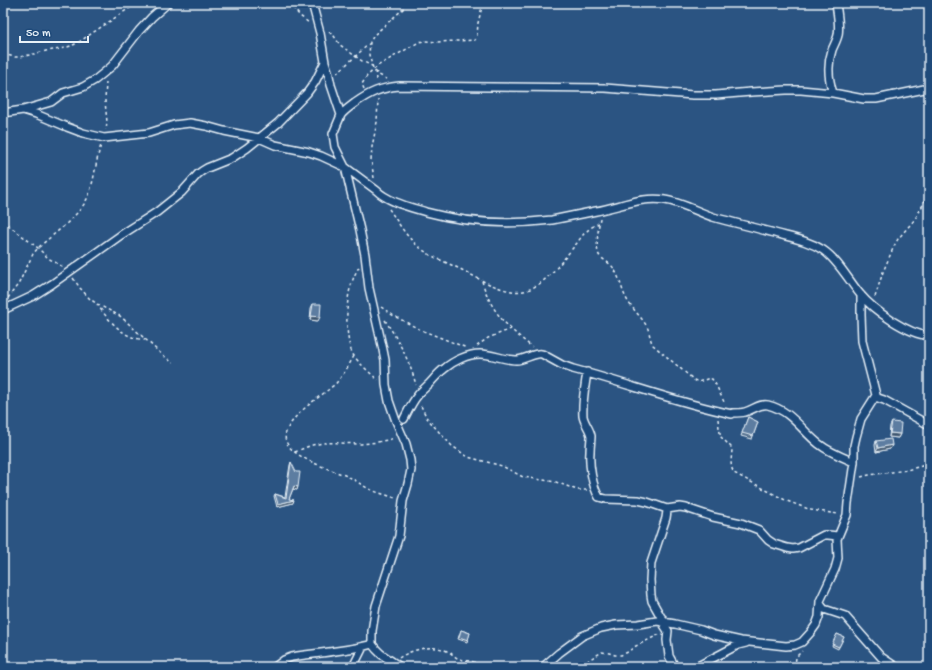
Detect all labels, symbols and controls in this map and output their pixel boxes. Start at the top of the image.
scale bar [20,18,88,44]
text: 50 m [26,27,51,41]

